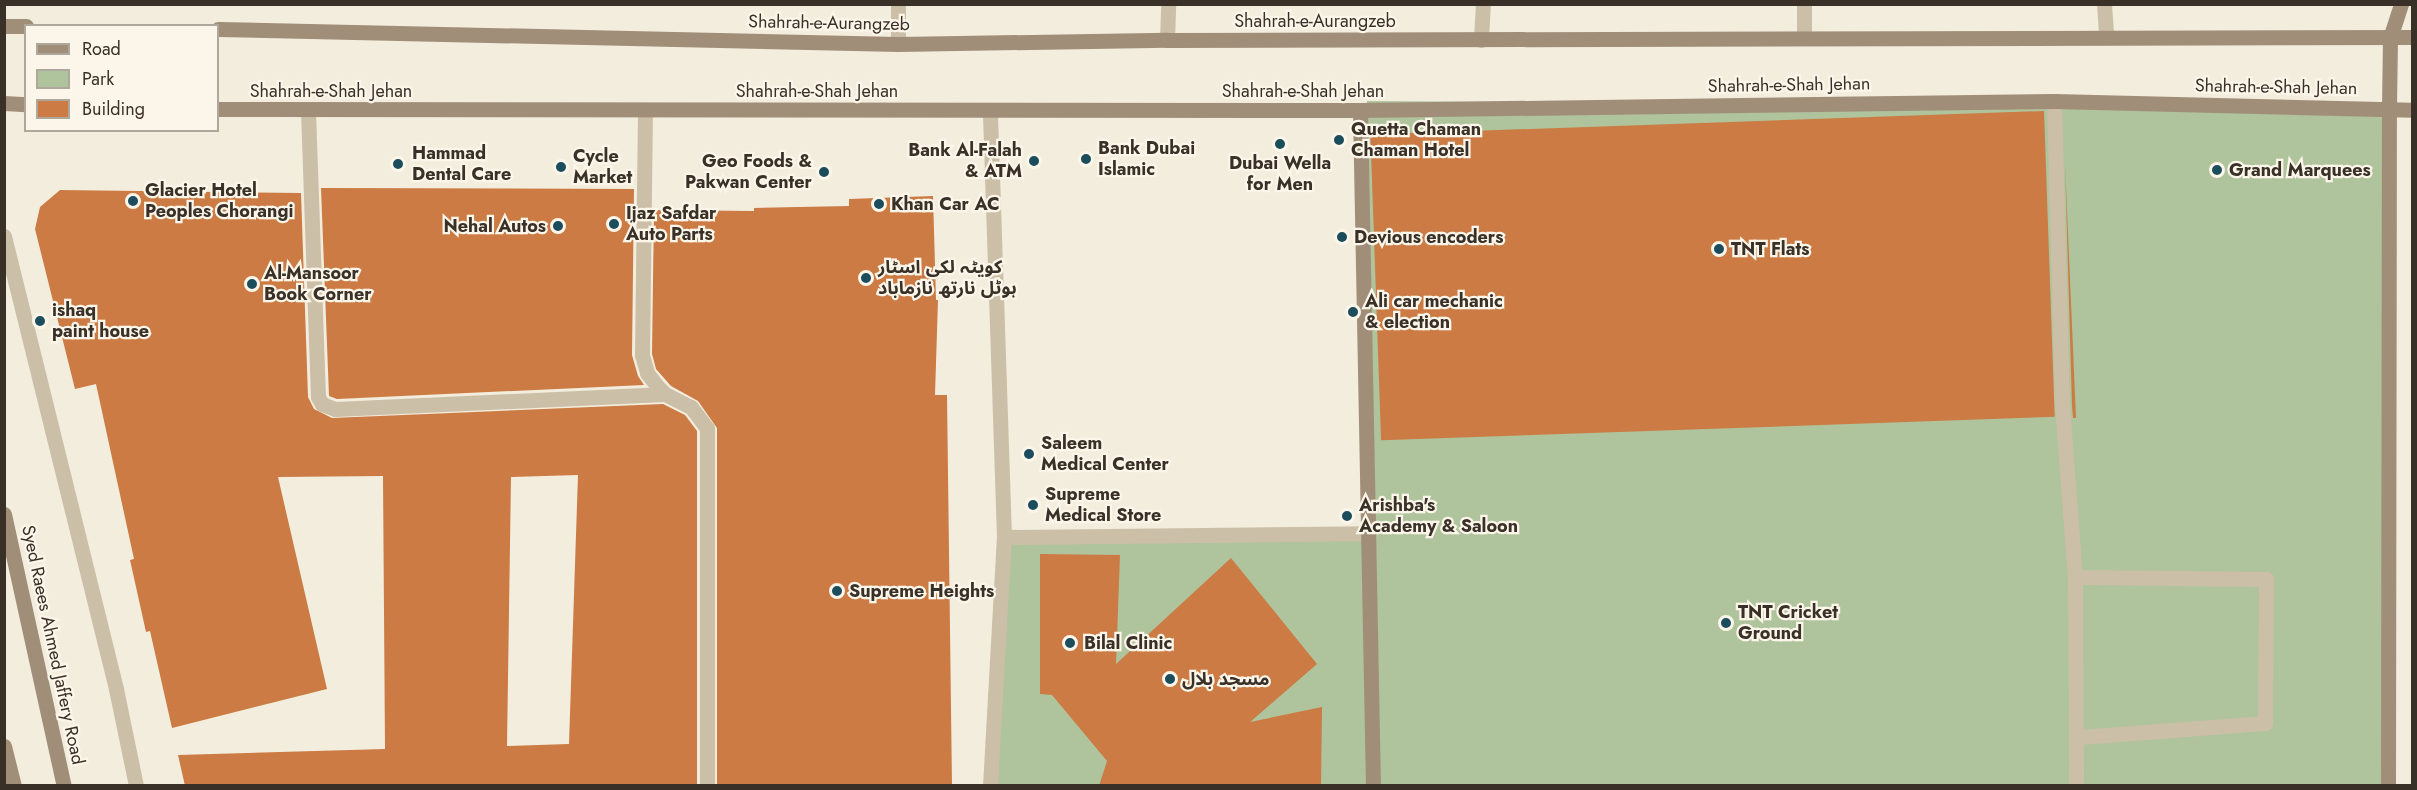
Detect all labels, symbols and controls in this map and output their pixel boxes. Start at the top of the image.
street label: Shahrah-e-Aurangzeb [1234,10,1396,32]
street label: Shahrah-e-Aurangzeb [748,11,910,35]
legend [24,24,219,132]
text: Road [82,36,121,62]
text: Park [82,66,114,92]
street label: Shahrah-e-Shah Jehan [1708,73,1870,97]
street label: Shahrah-e-Shah Jehan [2195,75,2357,99]
street label: Shahrah-e-Shah Jehan [250,80,412,102]
street label: Shahrah-e-Shah Jehan [736,80,898,102]
street label: Shahrah-e-Shah Jehan [1222,80,1384,102]
text: Building [82,96,145,122]
place label: Quetta Chaman Chaman Hotel [1351,119,1481,162]
marker: Quetta Chaman Chaman Hotel [1332,133,1346,147]
marker: Dubai Wella for Men [1273,137,1287,151]
place label: Bank Dubai Islamic [1098,138,1195,180]
place label: Bank Al-Falah & ATM [908,140,1022,182]
place label: Hammad Dental Care [412,143,511,186]
place label: Cycle Market [573,146,632,188]
place label: Geo Foods & Pakwan Center [685,151,812,194]
marker: Bank Dubai Islamic [1079,152,1093,166]
place label: Dubai Wella for Men [1229,153,1331,195]
marker: Bank Al-Falah & ATM [1027,154,1041,168]
marker: Hammad Dental Care [389,155,407,173]
place label: Grand Marquees [2229,159,2371,181]
marker: Cycle Market [554,160,568,174]
marker: Grand Marquees [2210,163,2224,177]
marker: Geo Foods & Pakwan Center [817,165,831,179]
place label: Glacier Hotel Peoples Chorangi [145,180,293,222]
place label: Khan Car AC [891,193,1000,215]
marker: Glacier Hotel Peoples Chorangi [126,194,140,208]
marker: Khan Car AC [872,197,886,211]
place label: Ijaz Safdar Auto Parts [626,203,717,246]
place label: Nehal Autos [443,215,546,237]
marker: Ijaz Safdar Auto Parts [607,217,621,231]
marker: Nehal Autos [551,219,565,233]
place label: Devious encoders [1354,226,1503,248]
marker: Devious encoders [1335,230,1349,244]
place label: TNT Flats [1731,238,1809,260]
marker: TNT Flats [1712,242,1726,256]
place label: کویٹہ لکی اسٹار ہوٹل نارتھ نازماباد [878,257,1017,300]
place label: Al-Mansoor Book Corner [264,263,372,306]
marker: کویٹہ لکی اسٹار ہوٹل نارتھ نازماباد [859,271,873,285]
marker: Al-Mansoor Book Corner [245,277,259,291]
place label: Ali car mechanic & election [1365,291,1503,334]
place label: ishaq paint house [52,300,149,342]
marker: Ali car mechanic & election [1346,305,1360,319]
marker: ishaq paint house [33,314,47,328]
place label: Saleem Medical Center [1041,433,1169,476]
marker: Saleem Medical Center [1022,447,1036,461]
place label: Supreme Medical Store [1045,484,1161,526]
place label: Arishba's Academy & Saloon [1359,495,1518,538]
marker: Supreme Medical Store [1026,498,1040,512]
marker: Arishba's Academy & Saloon [1340,509,1354,523]
street label: Syed Raees Ahmed Jaffery Road [17,523,89,767]
place label: Supreme Heights [849,580,994,602]
marker: Supreme Heights [830,584,844,598]
place label: TNT Cricket Ground [1738,602,1838,644]
marker: TNT Cricket Ground [1719,616,1733,630]
place label: Bilal Clinic [1084,632,1172,654]
marker: Bilal Clinic [1061,634,1079,652]
place label: مسجد بلال [1182,668,1270,690]
marker: مسجد بلال [1163,672,1177,686]

